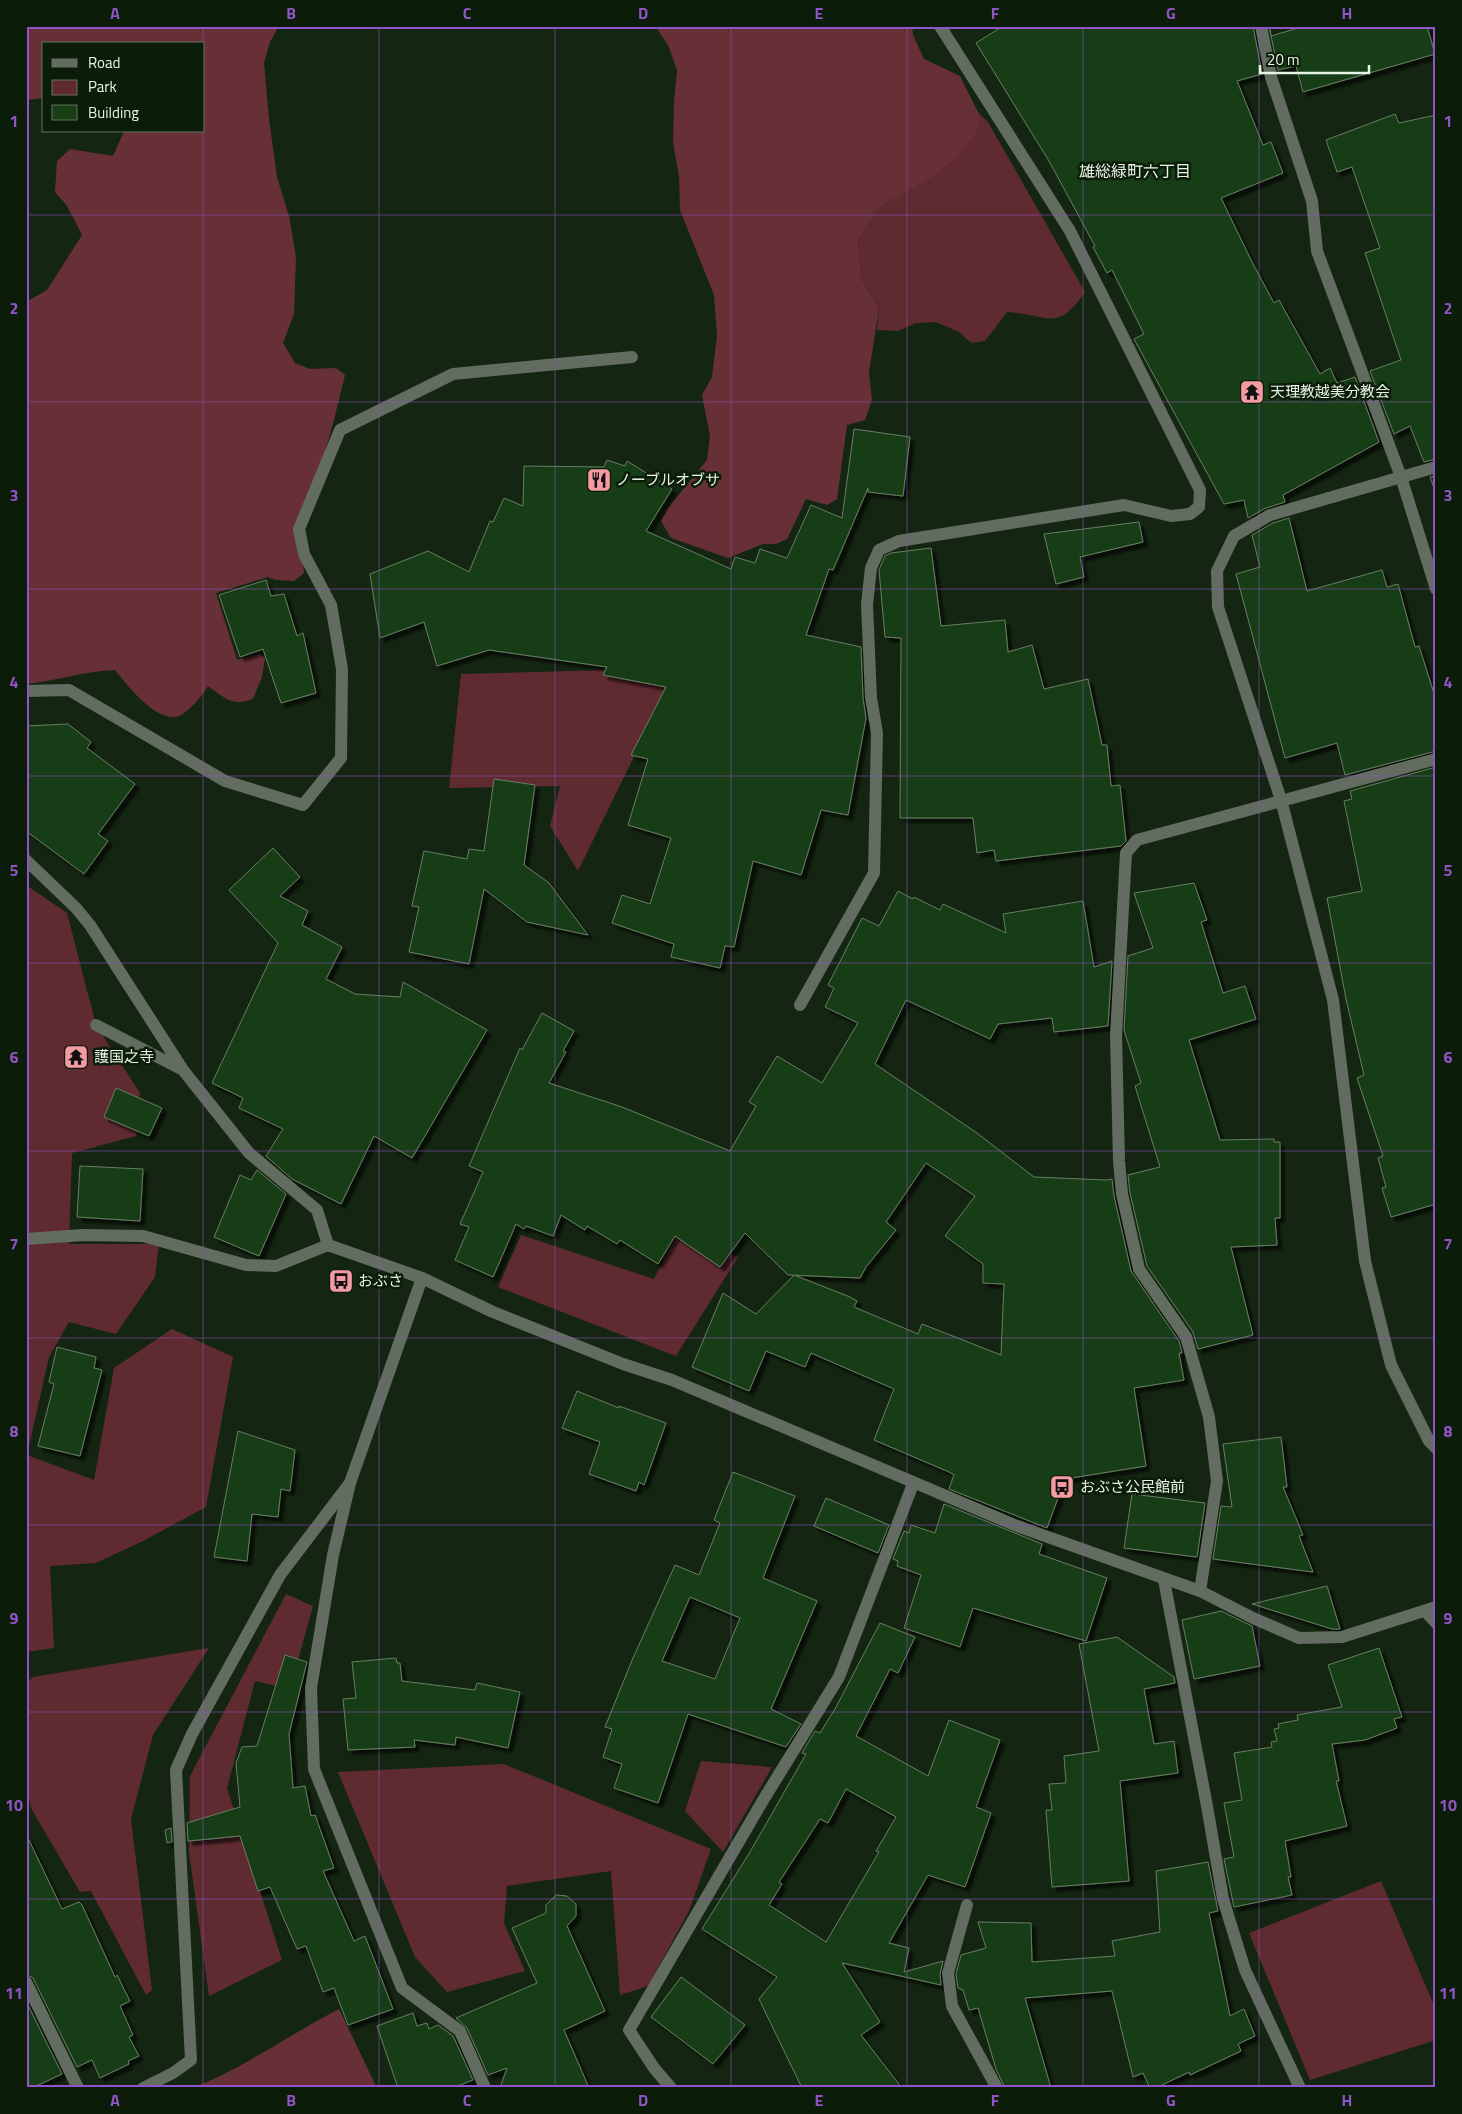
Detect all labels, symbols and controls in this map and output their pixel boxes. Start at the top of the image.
text: A [110,1,120,25]
text: B [286,1,296,25]
text: C [463,1,472,25]
text: D [638,1,648,25]
text: E [815,1,824,25]
text: F [991,1,1000,25]
text: G [1166,1,1176,25]
text: H [1342,1,1352,25]
legend [42,42,205,132]
scale bar [1260,42,1368,74]
text: 20 m [1267,48,1300,71]
text: Road [88,51,120,74]
text: Park [88,75,117,98]
text: Building [88,101,139,124]
text: 1 [10,109,18,133]
text: 1 [1444,109,1452,133]
district label: 雄総緑町六丁目 [1079,159,1191,183]
text: 2 [10,296,18,320]
text: 2 [1444,296,1452,320]
temple icon: 天理教越美分教会 [1239,379,1265,405]
place label: 天理教越美分教会 [1270,380,1390,403]
restaurant icon: ノーブルオブサ [586,467,612,493]
place label: ノーブルオブサ [616,468,720,491]
text: 3 [10,483,18,507]
text: 3 [1444,483,1452,507]
text: 4 [10,670,19,694]
text: 4 [1444,670,1453,694]
text: 5 [10,858,19,882]
text: 5 [1444,858,1453,882]
temple icon: 護国之寺 [63,1044,89,1070]
text: 6 [10,1045,19,1069]
place label: 護国之寺 [94,1045,154,1068]
text: 6 [1444,1045,1453,1069]
text: 7 [10,1232,18,1256]
text: 7 [1444,1232,1452,1256]
bus stop icon: おぶさ [328,1268,354,1294]
place label: おぶさ [358,1269,403,1292]
text: 8 [10,1419,19,1443]
text: 8 [1444,1419,1453,1443]
bus stop icon: おぶさ公民館前 [1049,1474,1075,1500]
place label: おぶさ公民館前 [1080,1475,1185,1498]
text: 9 [10,1606,19,1630]
text: 9 [1444,1606,1453,1630]
text: 10 [5,1793,23,1817]
text: 10 [1439,1793,1457,1817]
text: 11 [5,1981,23,2005]
text: 11 [1439,1981,1457,2005]
text: A [110,2088,120,2112]
text: B [286,2088,296,2112]
text: C [463,2088,472,2112]
text: D [638,2088,648,2112]
text: E [815,2088,824,2112]
text: F [991,2088,1000,2112]
text: G [1166,2088,1176,2112]
text: H [1342,2088,1352,2112]

